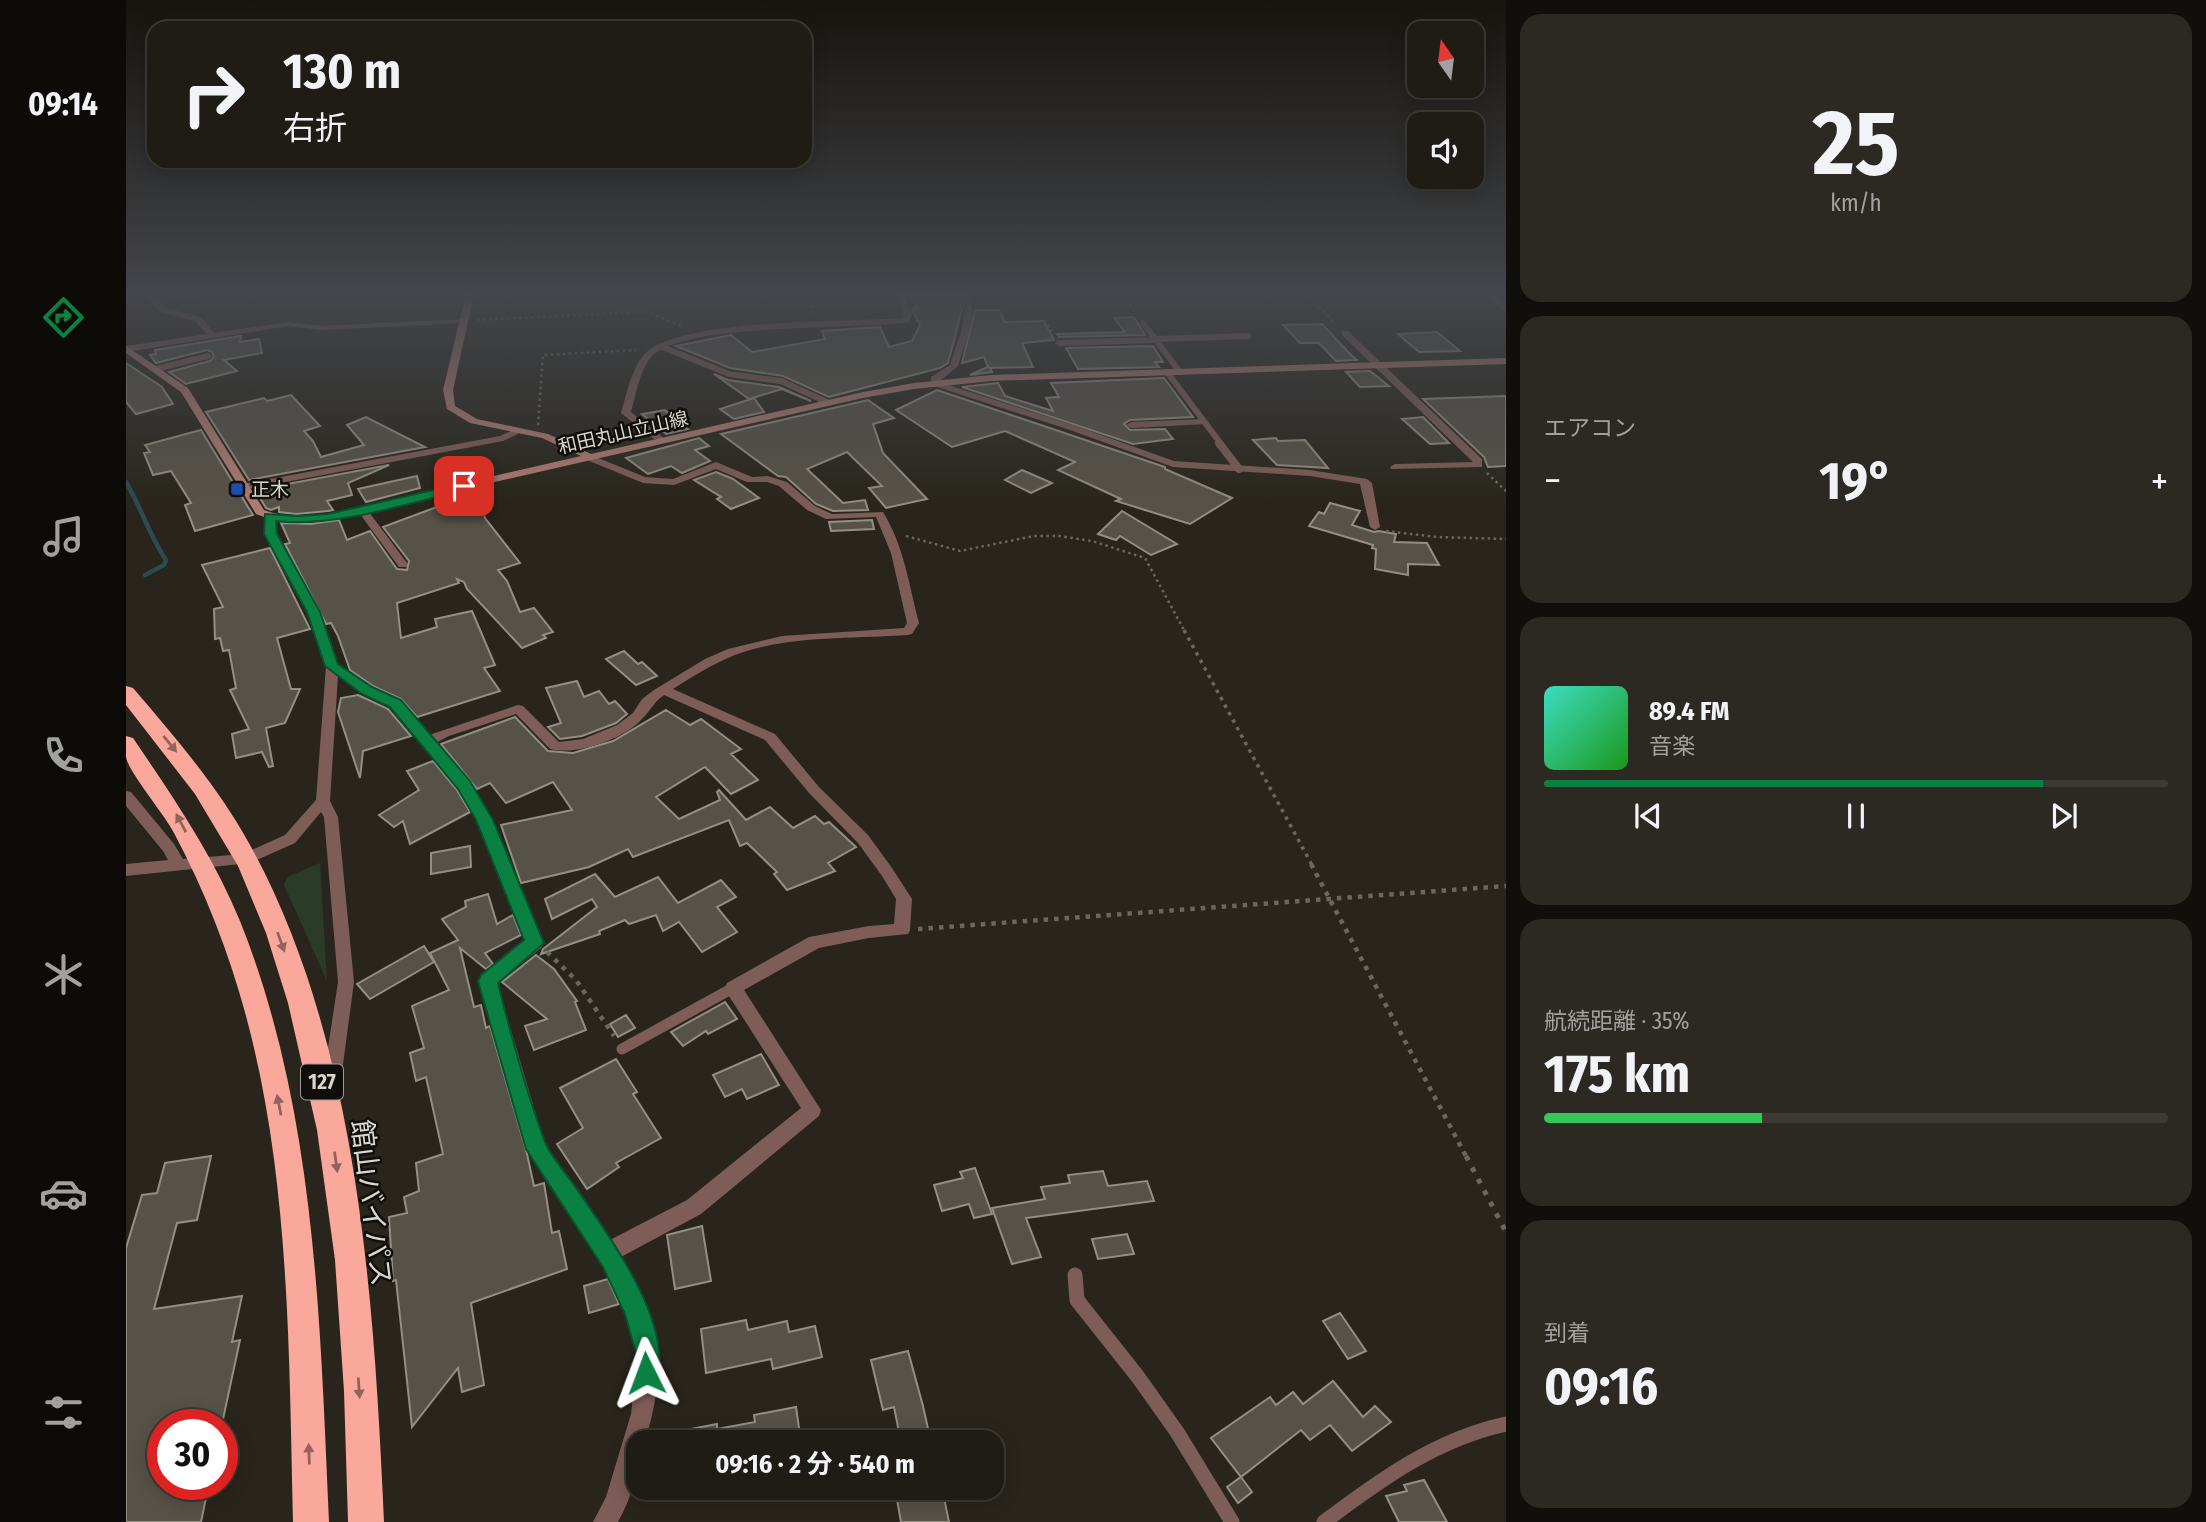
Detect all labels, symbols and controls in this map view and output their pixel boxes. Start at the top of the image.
north arrow [1407,21,1484,98]
map controls [1407,21,1484,189]
text: 130 m [283,42,401,101]
icon: right [168,49,259,140]
text: 09:14 [28,85,98,123]
text: 25 [1813,89,1899,198]
text: 右折 [283,109,347,147]
button: sound [1407,112,1484,189]
text: km/h [1830,189,1882,217]
icon: directions [39,293,88,342]
street label: 和田丸山立山線 [556,406,691,459]
text: エアコン [1544,414,1636,442]
text: 19° [1819,450,1893,513]
pin [434,456,494,516]
text: − [1544,458,1561,504]
text: + [2151,458,2168,504]
icon: arrive [445,467,483,505]
place label: 正木 [251,478,289,501]
marker: 正木 [229,481,245,497]
icon: music [39,512,88,561]
text: 89.4 FM [1649,696,1730,727]
icon: phone [39,731,88,780]
text: 音楽 [1649,732,1695,760]
one-way arrow [162,736,177,753]
icon: previous [1629,797,1667,835]
icon: pause [1837,797,1875,835]
icon: next [2045,797,2083,835]
one-way arrow [175,813,187,832]
one-way arrow [276,931,287,952]
icon: climate [39,950,88,999]
text: 航続距離 · 35% [1544,1007,1689,1035]
text: 175 km [1544,1043,1690,1106]
road number: 127 [301,1064,343,1100]
one-way arrow [273,1094,284,1116]
street label: 館山バイパス [345,1118,398,1288]
one-way arrow [330,1151,341,1173]
icon: car [39,1169,88,1218]
text: 到着 [1544,1319,1590,1347]
position arrow [609,1336,683,1410]
text: 09:16 [1544,1355,1658,1418]
one-way arrow [354,1377,365,1399]
icon: filters [39,1388,88,1437]
speed limit sign: 30 [147,1409,238,1500]
one-way arrow [303,1443,314,1465]
text: 09:16 · 2 分 · 540 m [715,1449,915,1480]

